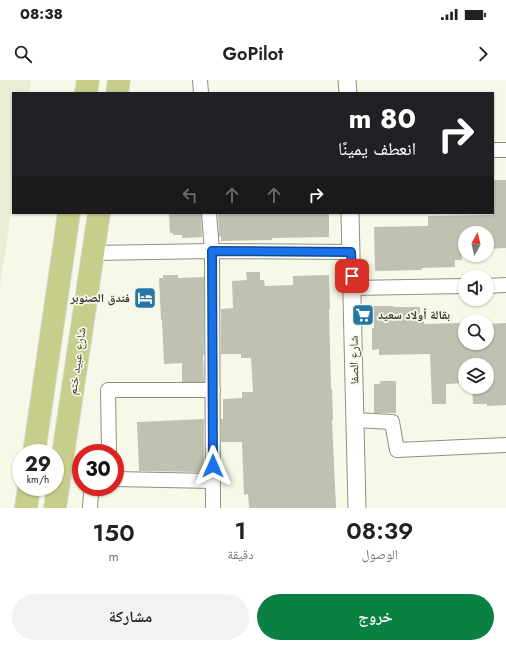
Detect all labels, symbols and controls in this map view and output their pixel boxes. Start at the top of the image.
text: 08:38 [20,3,63,25]
text: GoPilot [223,41,283,67]
icon: search [12,43,34,65]
icon: forward [472,43,494,65]
text: 80 m [349,98,416,139]
icon: right [430,108,482,160]
text: انعطف يمينًا [338,136,416,162]
icon: left [179,184,201,206]
icon: ahead [221,184,243,206]
icon: ahead [263,184,285,206]
icon: right [305,184,327,206]
north arrow [458,226,494,262]
map controls [458,226,494,394]
pin [335,259,369,293]
icon: arrive [341,265,363,287]
button: sound [458,270,494,306]
hotel icon: فندق الصنوبر [132,285,158,311]
place label: فندق الصنوبر [70,289,130,307]
supermarket icon: بقالة أولاد سعيد [350,302,376,328]
place label: بقالة أولاد سعيد [378,306,450,324]
button: search [458,314,494,350]
street label: شارع عبيد ختم [63,326,91,396]
street label: شارع الصفا [345,335,363,385]
button: layers [458,358,494,394]
speed limit sign: 30 [72,444,124,496]
position arrow [192,445,234,487]
text: 29 [25,450,51,479]
text: km/h [27,472,49,487]
text: 1 [235,513,246,548]
text: 08:39 [346,513,413,548]
text: 150 [93,515,135,550]
text: دقيقة [227,545,254,564]
text: الوصول [362,545,398,564]
text: m [109,547,119,566]
button: مشاركة [12,594,249,640]
button: خروج [257,594,494,640]

